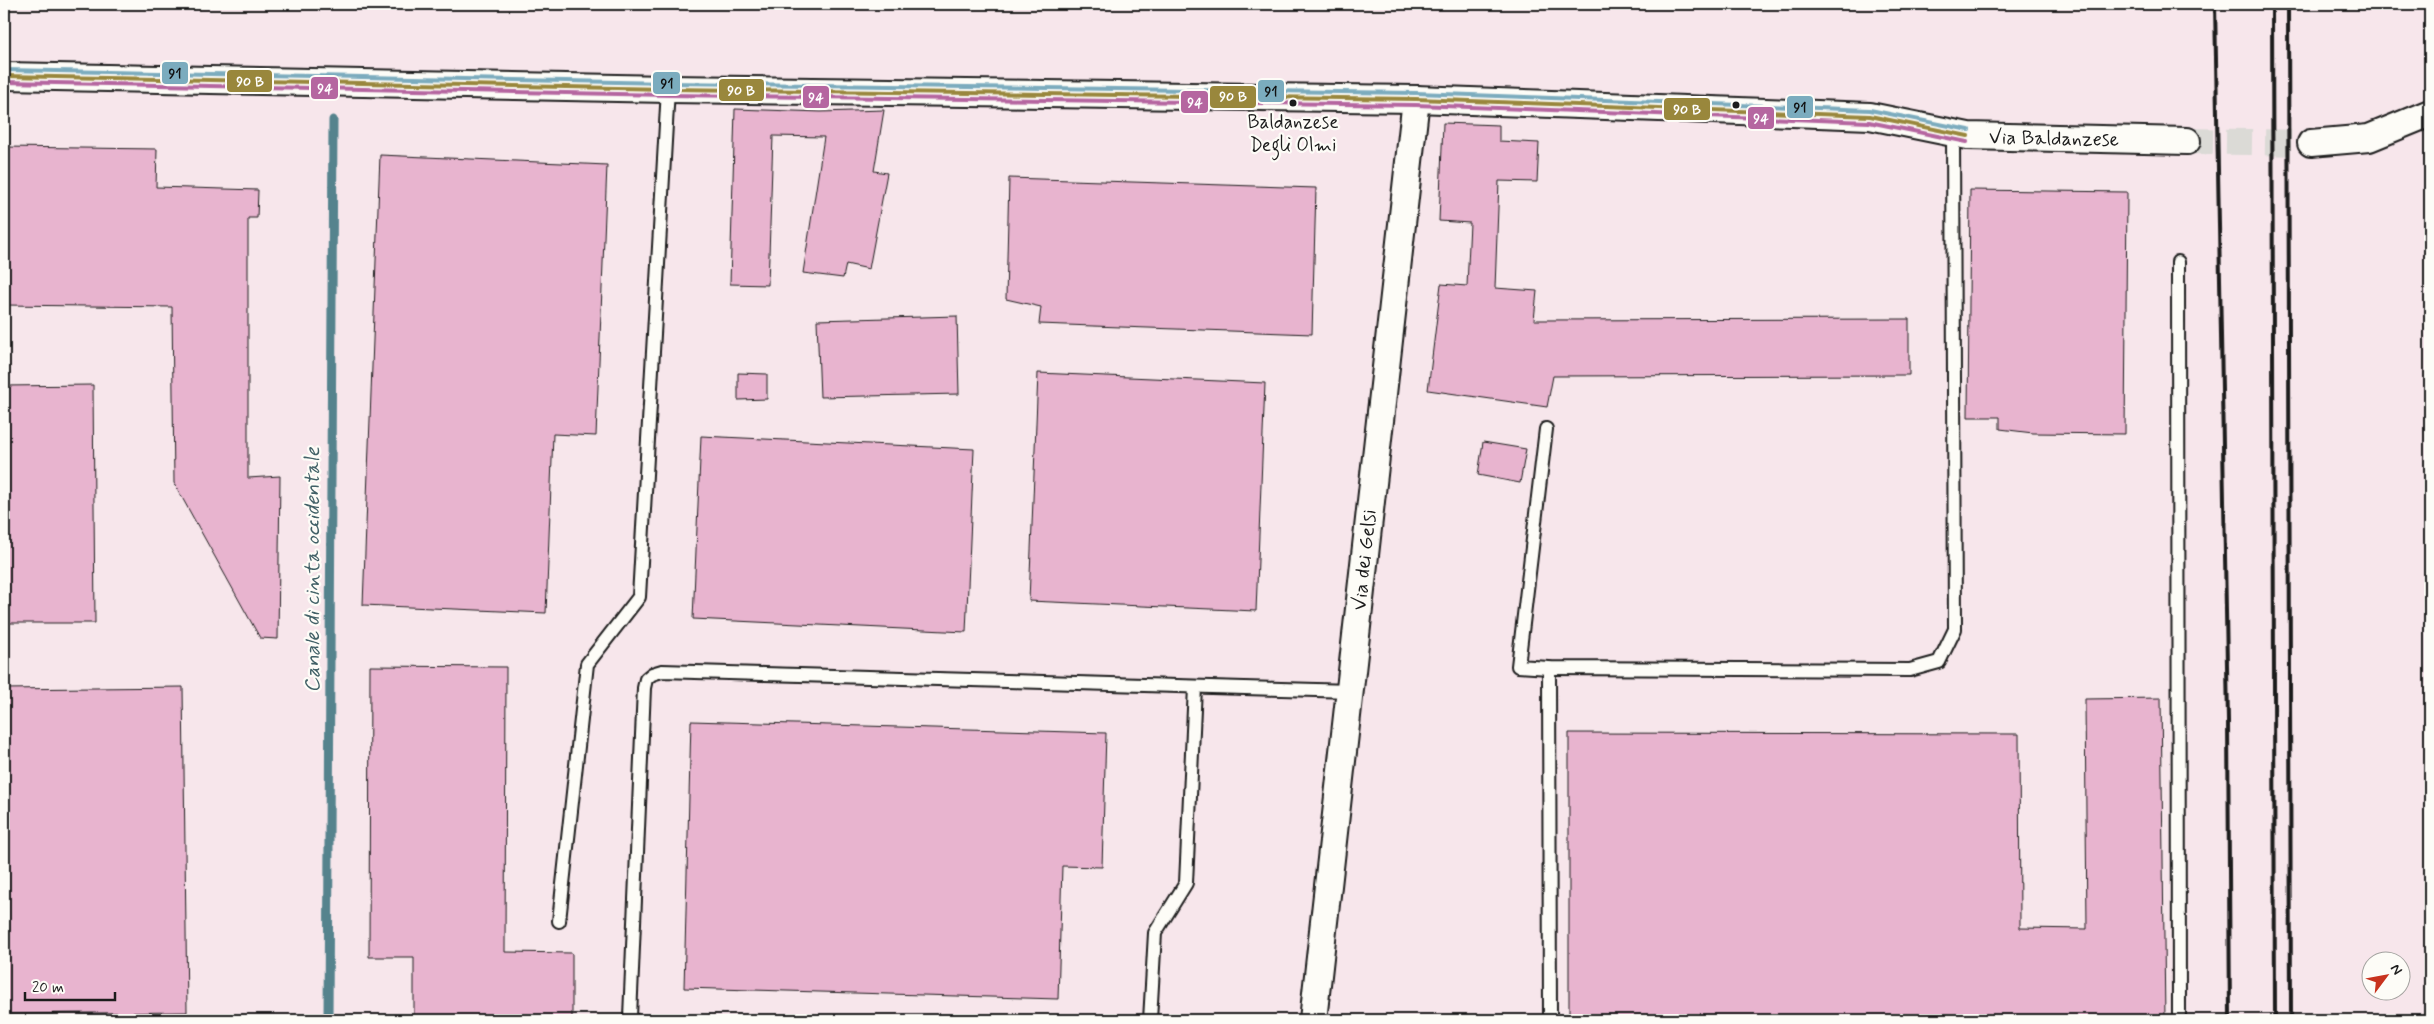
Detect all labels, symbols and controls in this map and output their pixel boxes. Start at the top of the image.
line badge: 91 [161,61,189,85]
text: 91 [169,65,181,83]
line badge: 90 B [226,69,273,93]
line badge: 91 [652,71,681,95]
text: 90 B [236,73,264,91]
text: 91 [661,75,673,93]
line badge: 94 [310,76,339,100]
line badge: 90 B [718,78,765,102]
line badge: 91 [1257,79,1285,103]
text: 94 [317,80,333,98]
text: 90 B [727,82,755,100]
text: 91 [1265,83,1277,101]
line badge: 94 [802,85,830,109]
line badge: 90 B [1209,85,1257,109]
text: 90 B [1219,88,1247,106]
text: 94 [808,89,824,107]
line badge: 94 [1180,90,1209,114]
text: 94 [1187,94,1203,112]
line badge: 91 [1786,95,1814,119]
line badge: 90 B [1663,97,1711,121]
marker: Baldanzese Degli Olmi [1288,98,1298,108]
text: 91 [1794,99,1806,117]
unlabelled marker [1731,100,1741,110]
text: 90 B [1673,101,1701,119]
line badge: 94 [1747,106,1775,130]
place label: Baldanzese Degli Olmi [1247,110,1339,161]
text: 94 [1753,110,1769,128]
street label: Via Baldanzese [1989,124,2119,154]
water label: Canale di cinta occidentale [299,446,327,693]
street label: Via dei Gelsi [1346,508,1384,612]
north arrow [2362,952,2412,1002]
text: N [2386,961,2406,978]
scale bar [25,969,115,1001]
text: 20 m [32,978,64,998]

